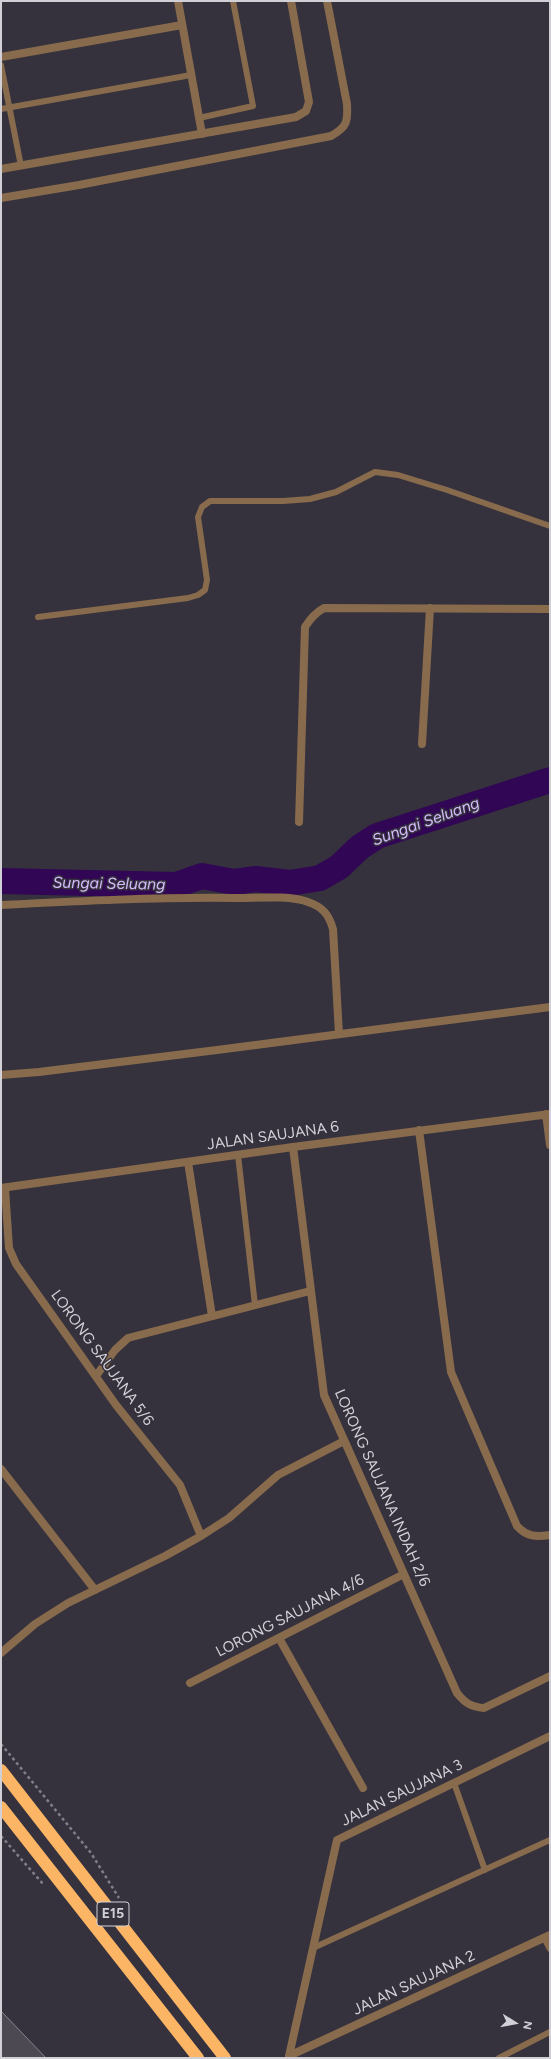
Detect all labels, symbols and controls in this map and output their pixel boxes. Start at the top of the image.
water label: Sungai Seluang [370,794,482,850]
water label: Sungai Seluang [52,873,166,895]
street label: JALAN SAUJANA 6 [206,1118,340,1154]
street label: LORONG SAUJANA 5/6 [47,1287,157,1429]
street label: LORONG SAUJANA INDAH 2/6 [330,1387,434,1589]
street label: LORONG SAUJANA 4/6 [213,1571,367,1661]
street label: JALAN SAUJANA 3 [338,1756,466,1830]
road number: E15 [97,1902,129,1926]
street label: JALAN SAUJANA 2 [350,1947,478,2019]
north arrow [495,2003,535,2043]
text: N [520,2020,534,2031]

